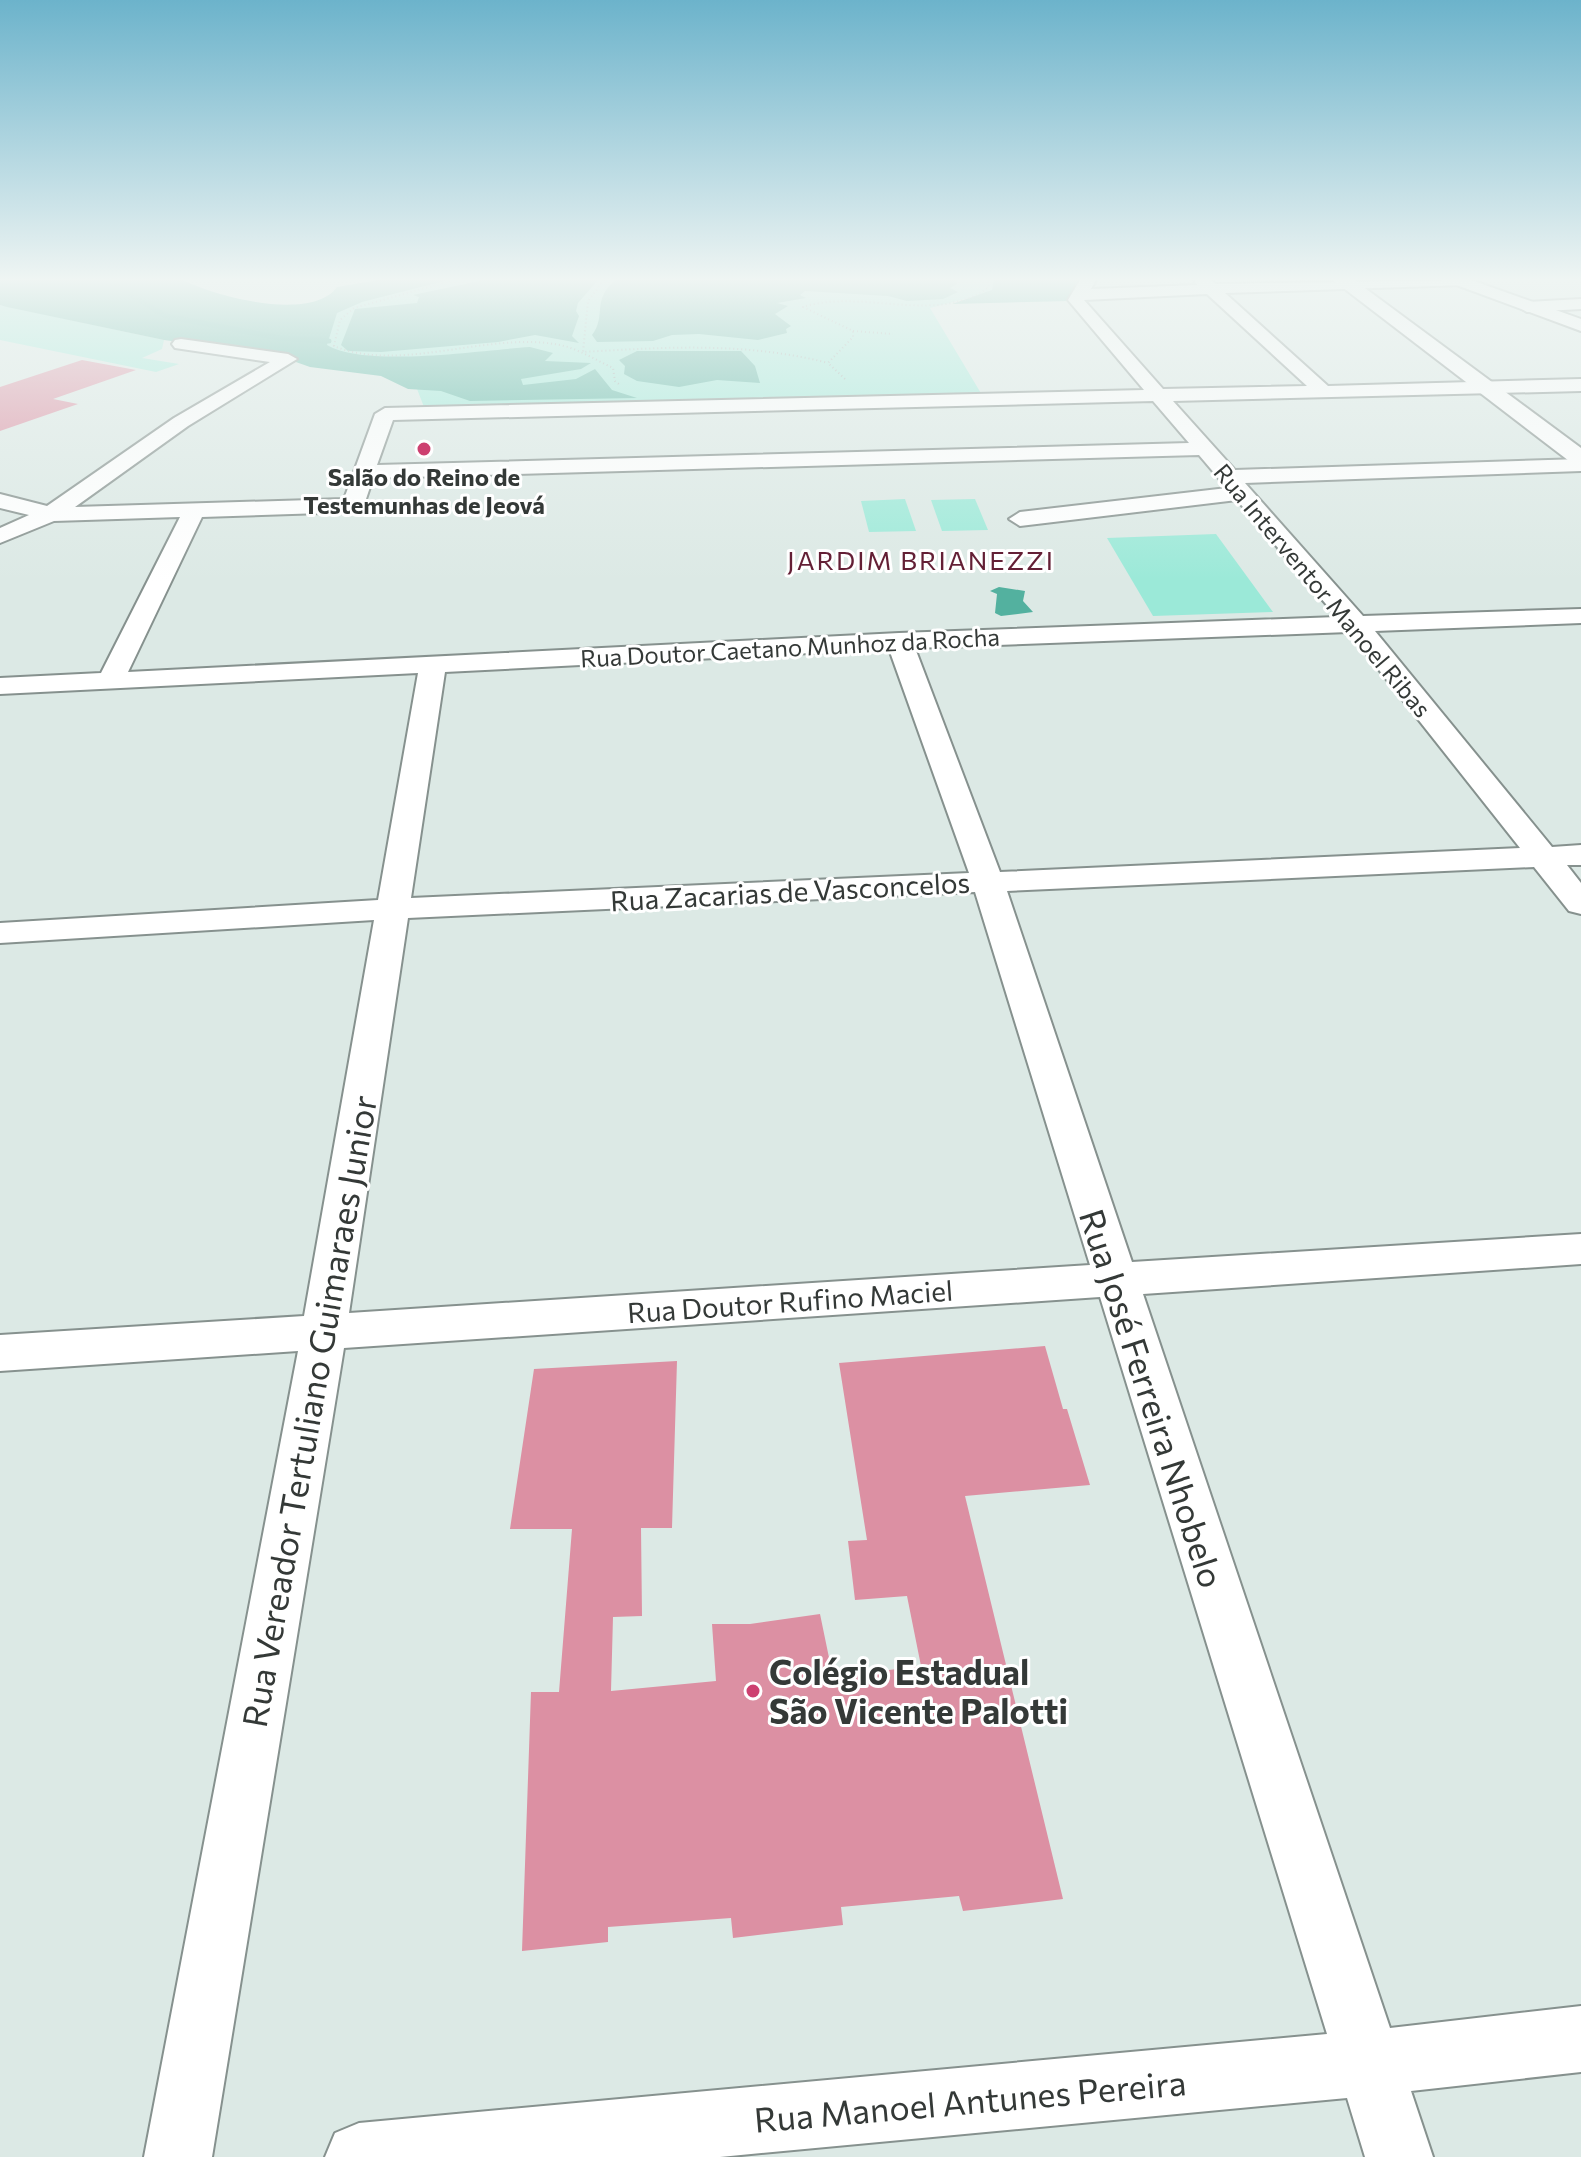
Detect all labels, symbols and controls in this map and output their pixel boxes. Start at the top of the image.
marker: Salão do Reino de Testemunhas de Jeová [415,440,433,458]
street label: Rua Interventor Manoel Ribas [1208,457,1438,723]
place label: Salão do Reino de Testemunhas de Jeová [303,462,545,519]
district label: JARDIM BRIANEZZI [787,544,1055,575]
street label: Rua Doutor Caetano Munhoz da Rocha [579,622,1001,672]
street label: Rua Zacarias de Vasconcelos [609,865,971,917]
street label: Rua Vereador Tertuliano Guimaraes Junior [232,1092,384,1730]
street label: Rua José Ferreira Nhobelo [1072,1203,1234,1593]
street label: Rua Doutor Rufino Maciel [626,1273,954,1329]
place label: Colégio Estadual São Vicente Palotti [769,1650,1068,1731]
marker: Colégio Estadual São Vicente Palotti [744,1682,762,1700]
street label: Rua Manoel Antunes Pereira [752,2060,1188,2140]

